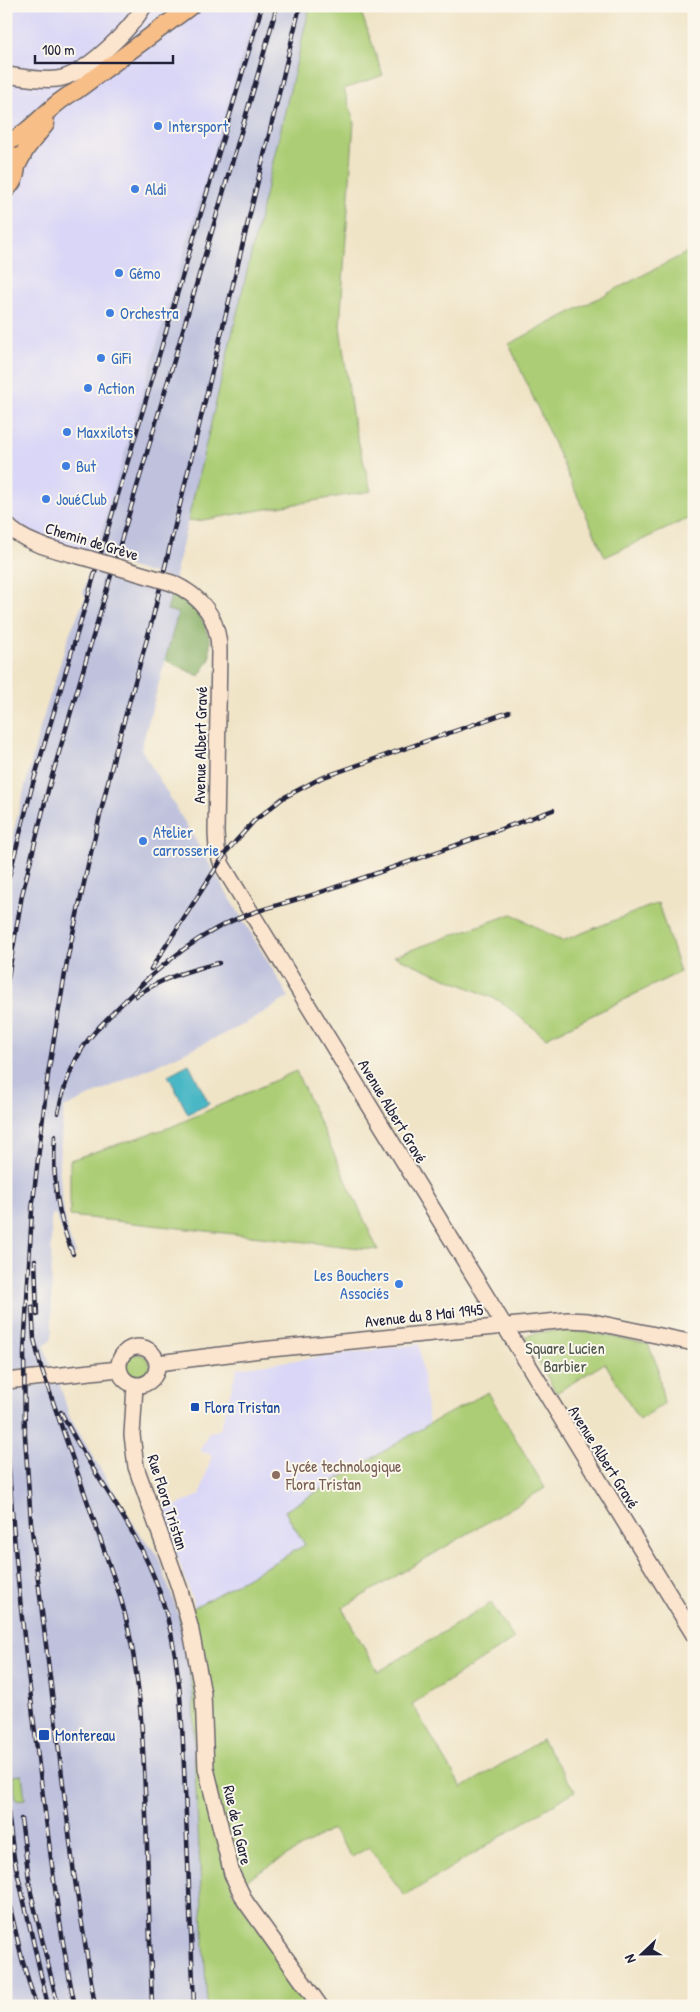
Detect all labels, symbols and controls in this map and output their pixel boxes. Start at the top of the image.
scale bar [35,32,172,64]
text: 100 m [42,39,75,60]
place label: Intersport [168,115,229,137]
marker: Intersport [152,120,164,132]
place label: Aldi [145,178,167,200]
marker: Aldi [129,183,141,195]
place label: Gémo [129,262,161,284]
marker: Gémo [113,267,125,279]
place label: Orchestra [120,302,178,324]
marker: Orchestra [104,307,116,319]
place label: GiFi [111,347,132,369]
marker: GiFi [95,352,107,364]
place label: Action [98,377,135,399]
marker: Action [82,382,94,394]
place label: Maxxilots [77,421,133,443]
marker: Maxxilots [61,426,73,438]
place label: But [76,455,97,477]
marker: But [60,460,72,472]
place label: JouéClub [56,488,107,510]
marker: JouéClub [40,493,52,505]
street label: Chemin de Grève [43,516,142,566]
street label: Avenue Albert Gravé [188,685,212,804]
place label: Atelier carrosserie [153,821,220,861]
marker: Atelier carrosserie [137,835,149,847]
street label: Avenue Albert Gravé [353,1055,433,1168]
place label: Les Bouchers Associés [314,1264,389,1304]
marker: Les Bouchers Associés [393,1278,405,1290]
street label: Avenue du 8 Mai 1945 [364,1298,484,1332]
park label: Square Lucien Barbier [525,1337,605,1377]
place label: Flora Tristan [204,1396,280,1418]
marker: Flora Tristan [189,1401,201,1413]
street label: Avenue Albert Gravé [564,1401,645,1513]
street label: Rue Flora Tristan [142,1452,194,1552]
place label: Lycée technologique Flora Tristan [285,1455,402,1495]
marker: Lycée technologique Flora Tristan [270,1469,282,1481]
place label: Montereau [55,1724,116,1746]
marker: Montereau [37,1728,51,1742]
street label: Rue de la Gare [218,1783,258,1867]
north arrow [618,1930,668,1980]
text: N [619,1952,640,1966]

